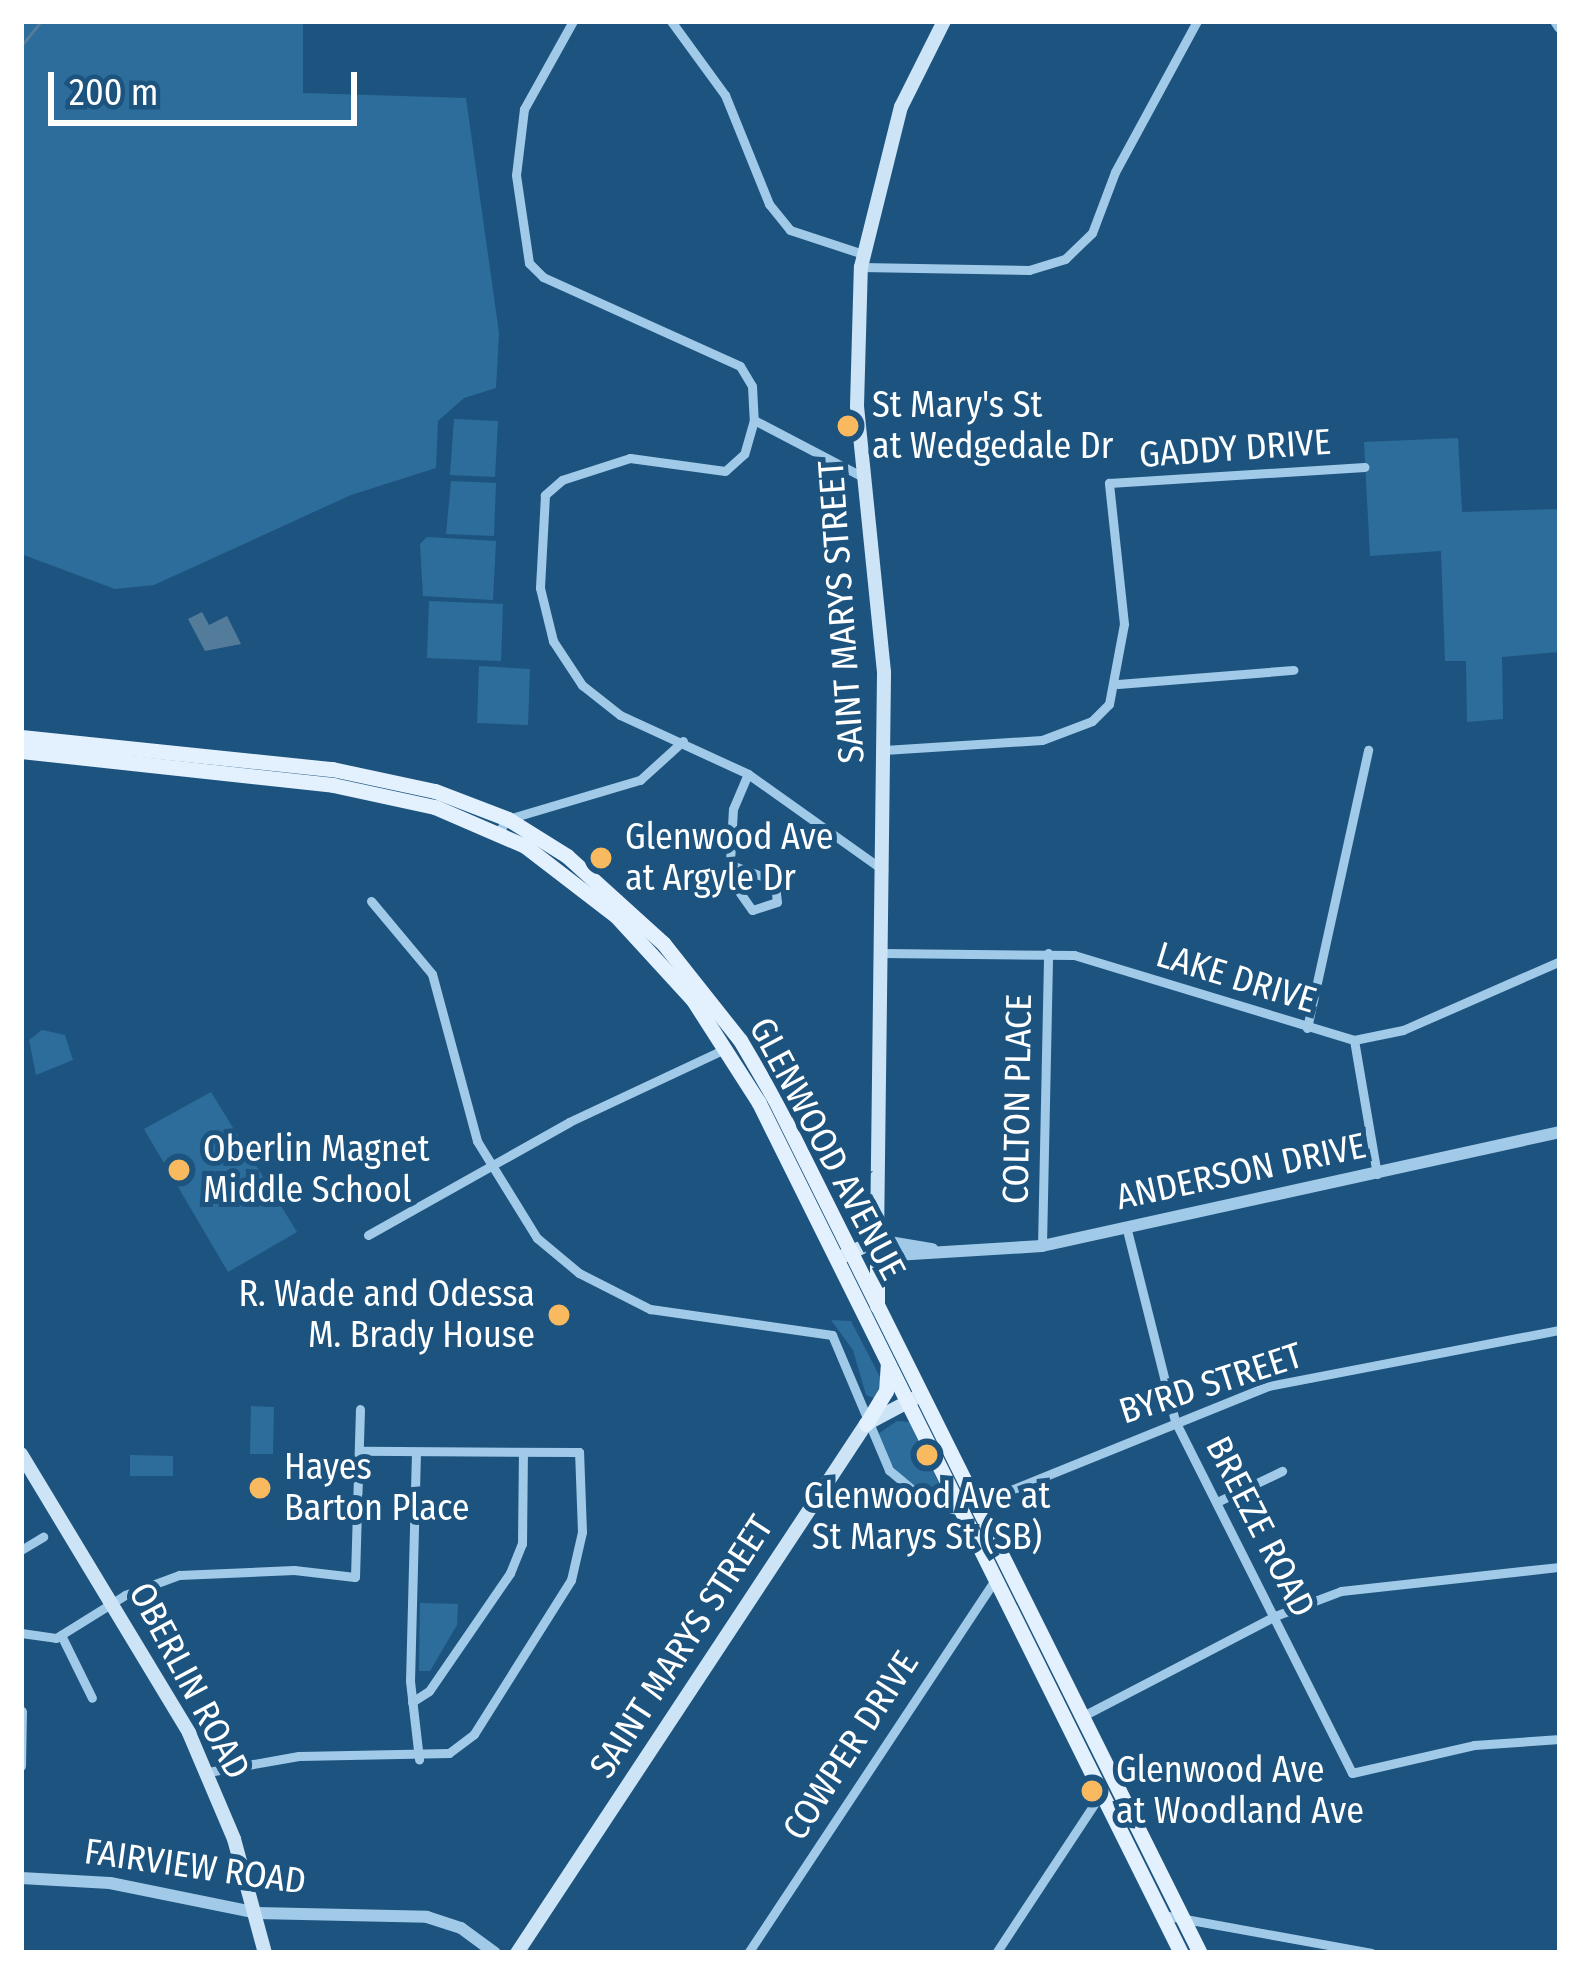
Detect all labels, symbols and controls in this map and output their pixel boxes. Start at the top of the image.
scale bar [54,48,363,122]
text: 200 m [69,71,159,115]
place label: St Mary's St at Wedgedale Dr [872,383,1113,468]
marker: St Mary's St at Wedgedale Dr [835,413,861,439]
street label: GADDY DRIVE [1138,421,1332,477]
street label: SAINT MARYS STREET [810,459,874,765]
place label: Glenwood Ave at Argyle Dr [625,815,834,900]
marker: Glenwood Ave at Argyle Dr [588,845,614,871]
street label: LAKE DRIVE [1151,933,1321,1023]
street label: COLTON PLACE [995,994,1041,1204]
street label: GLENWOOD AVENUE [740,1011,914,1287]
street label: ANDERSON DRIVE [1112,1124,1370,1220]
place label: Oberlin Magnet Middle School [203,1127,429,1212]
marker: Oberlin Magnet Middle School [166,1157,192,1183]
place label: R. Wade and Odessa M. Brady House [238,1272,535,1357]
marker: R. Wade and Odessa M. Brady House [546,1302,572,1328]
street label: BYRD STREET [1114,1334,1308,1434]
street label: BREEZE ROAD [1196,1430,1324,1624]
marker: Glenwood Ave at St Marys St (SB) [914,1442,940,1468]
place label: Hayes Barton Place [284,1445,469,1530]
place label: Glenwood Ave at St Marys St (SB) [804,1474,1050,1559]
marker: Hayes Barton Place [247,1475,273,1501]
street label: SAINT MARYS STREET [581,1508,783,1786]
street label: OBERLIN ROAD [119,1576,259,1786]
street label: COWPER DRIVE [774,1644,928,1848]
place label: Glenwood Ave at Woodland Ave [1116,1748,1364,1833]
marker: Glenwood Ave at Woodland Ave [1079,1778,1105,1804]
street label: FAIRVIEW ROAD [81,1830,309,1904]

